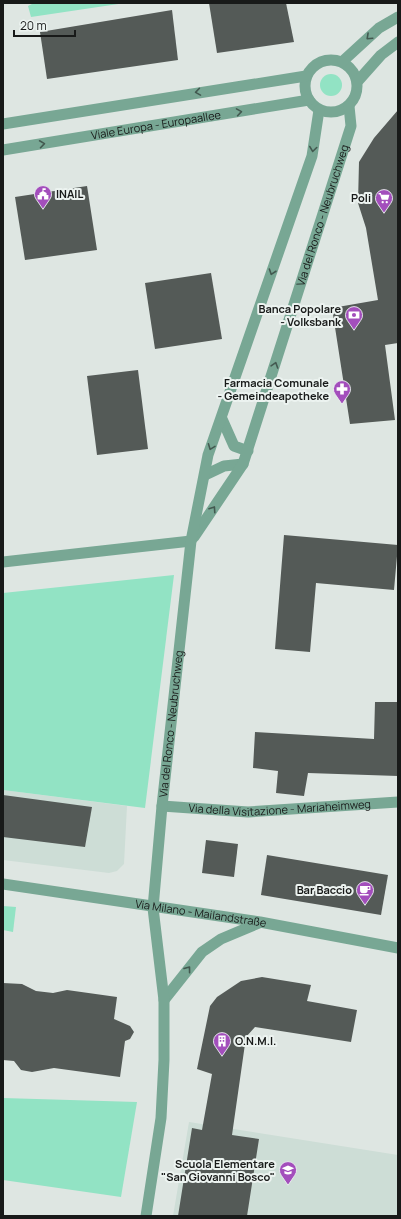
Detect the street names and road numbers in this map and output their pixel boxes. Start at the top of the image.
street label: Viale Europa - Europaallee [90,106,222,142]
street label: Via del Ronco - Neubruchweg [292,142,352,288]
street label: Via del Ronco - Neubruchweg [155,649,186,798]
street label: Via della Visitazione - Mariaheimweg [188,796,371,819]
street label: Via Milano - Mailandstraße [134,896,268,930]

